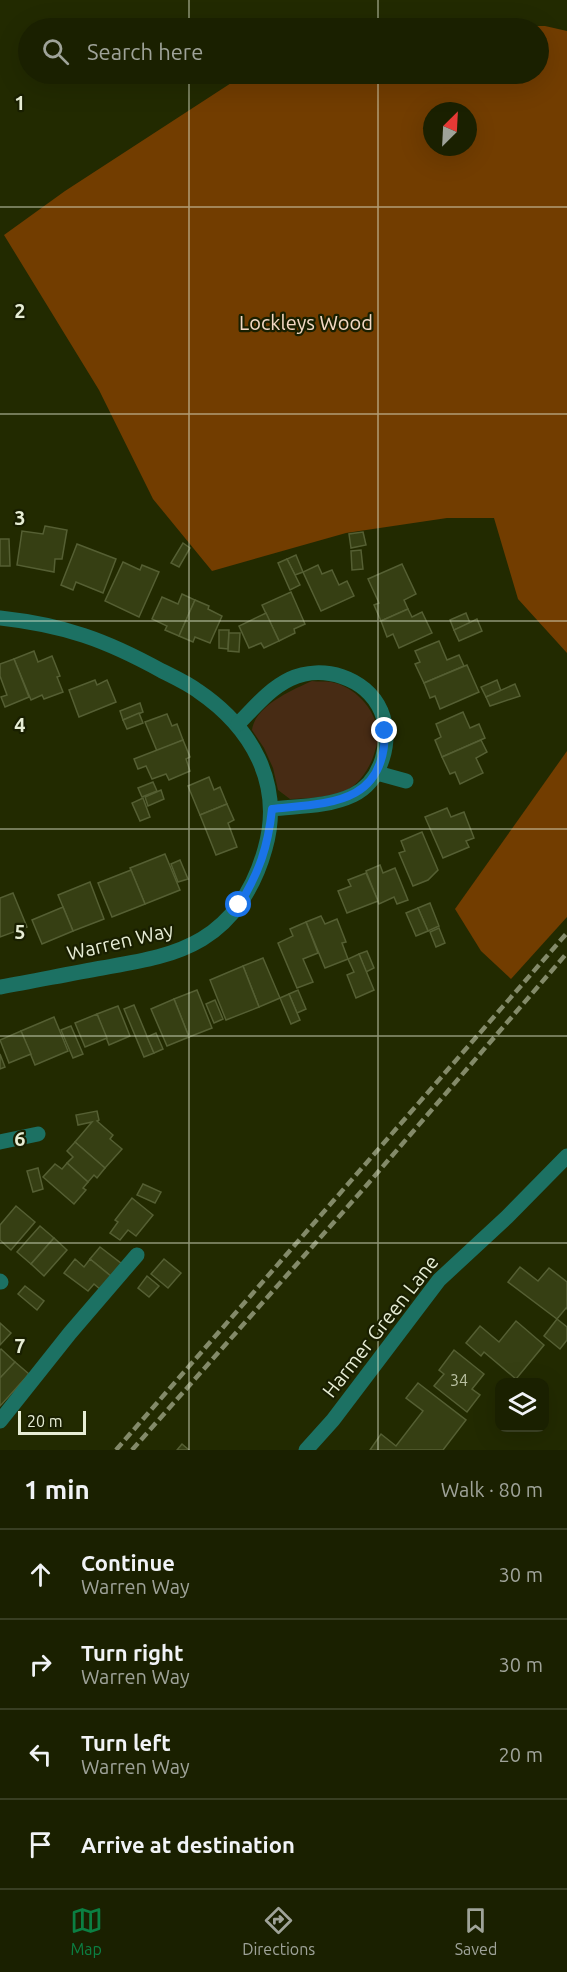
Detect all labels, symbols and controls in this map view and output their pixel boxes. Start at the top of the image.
search box [18,18,549,84]
icon: search [39,35,72,68]
text: Search here [87,39,203,64]
text: 1 [14,91,26,114]
north arrow [423,102,477,156]
text: 2 [14,299,26,322]
park label: Lockleys Wood [239,311,373,334]
text: 3 [14,506,26,529]
text: 4 [14,713,26,736]
route end [371,717,397,743]
route start [225,891,251,917]
street label: Warren Way [65,918,176,964]
text: 5 [14,920,26,943]
text: 6 [14,1127,26,1150]
street label: Harmer Green Lane [317,1250,443,1402]
text: 7 [14,1334,26,1357]
house number: 34 [450,1371,468,1389]
map controls [495,1378,549,1432]
button: layers [495,1378,549,1432]
scale bar [18,1408,86,1436]
text: 20 m [27,1412,63,1430]
text: 1 min [24,1475,90,1504]
text: Walk · 80 m [441,1478,543,1501]
text: Continue [81,1550,175,1575]
icon: ahead [24,1558,57,1591]
text: 30 m [499,1563,543,1586]
text: Warren Way [81,1575,190,1598]
text: Turn right [81,1640,183,1665]
icon: right [24,1648,57,1681]
text: 30 m [499,1653,543,1676]
text: Warren Way [81,1665,190,1688]
text: Turn left [81,1730,171,1755]
icon: left [24,1738,57,1771]
text: 20 m [499,1743,543,1766]
text: Warren Way [81,1755,190,1778]
icon: arrive [24,1828,57,1861]
text: Arrive at destination [81,1832,295,1857]
tab: Map [70,1904,103,1958]
tab: Directions [242,1904,315,1958]
tab: Saved [455,1904,497,1958]

